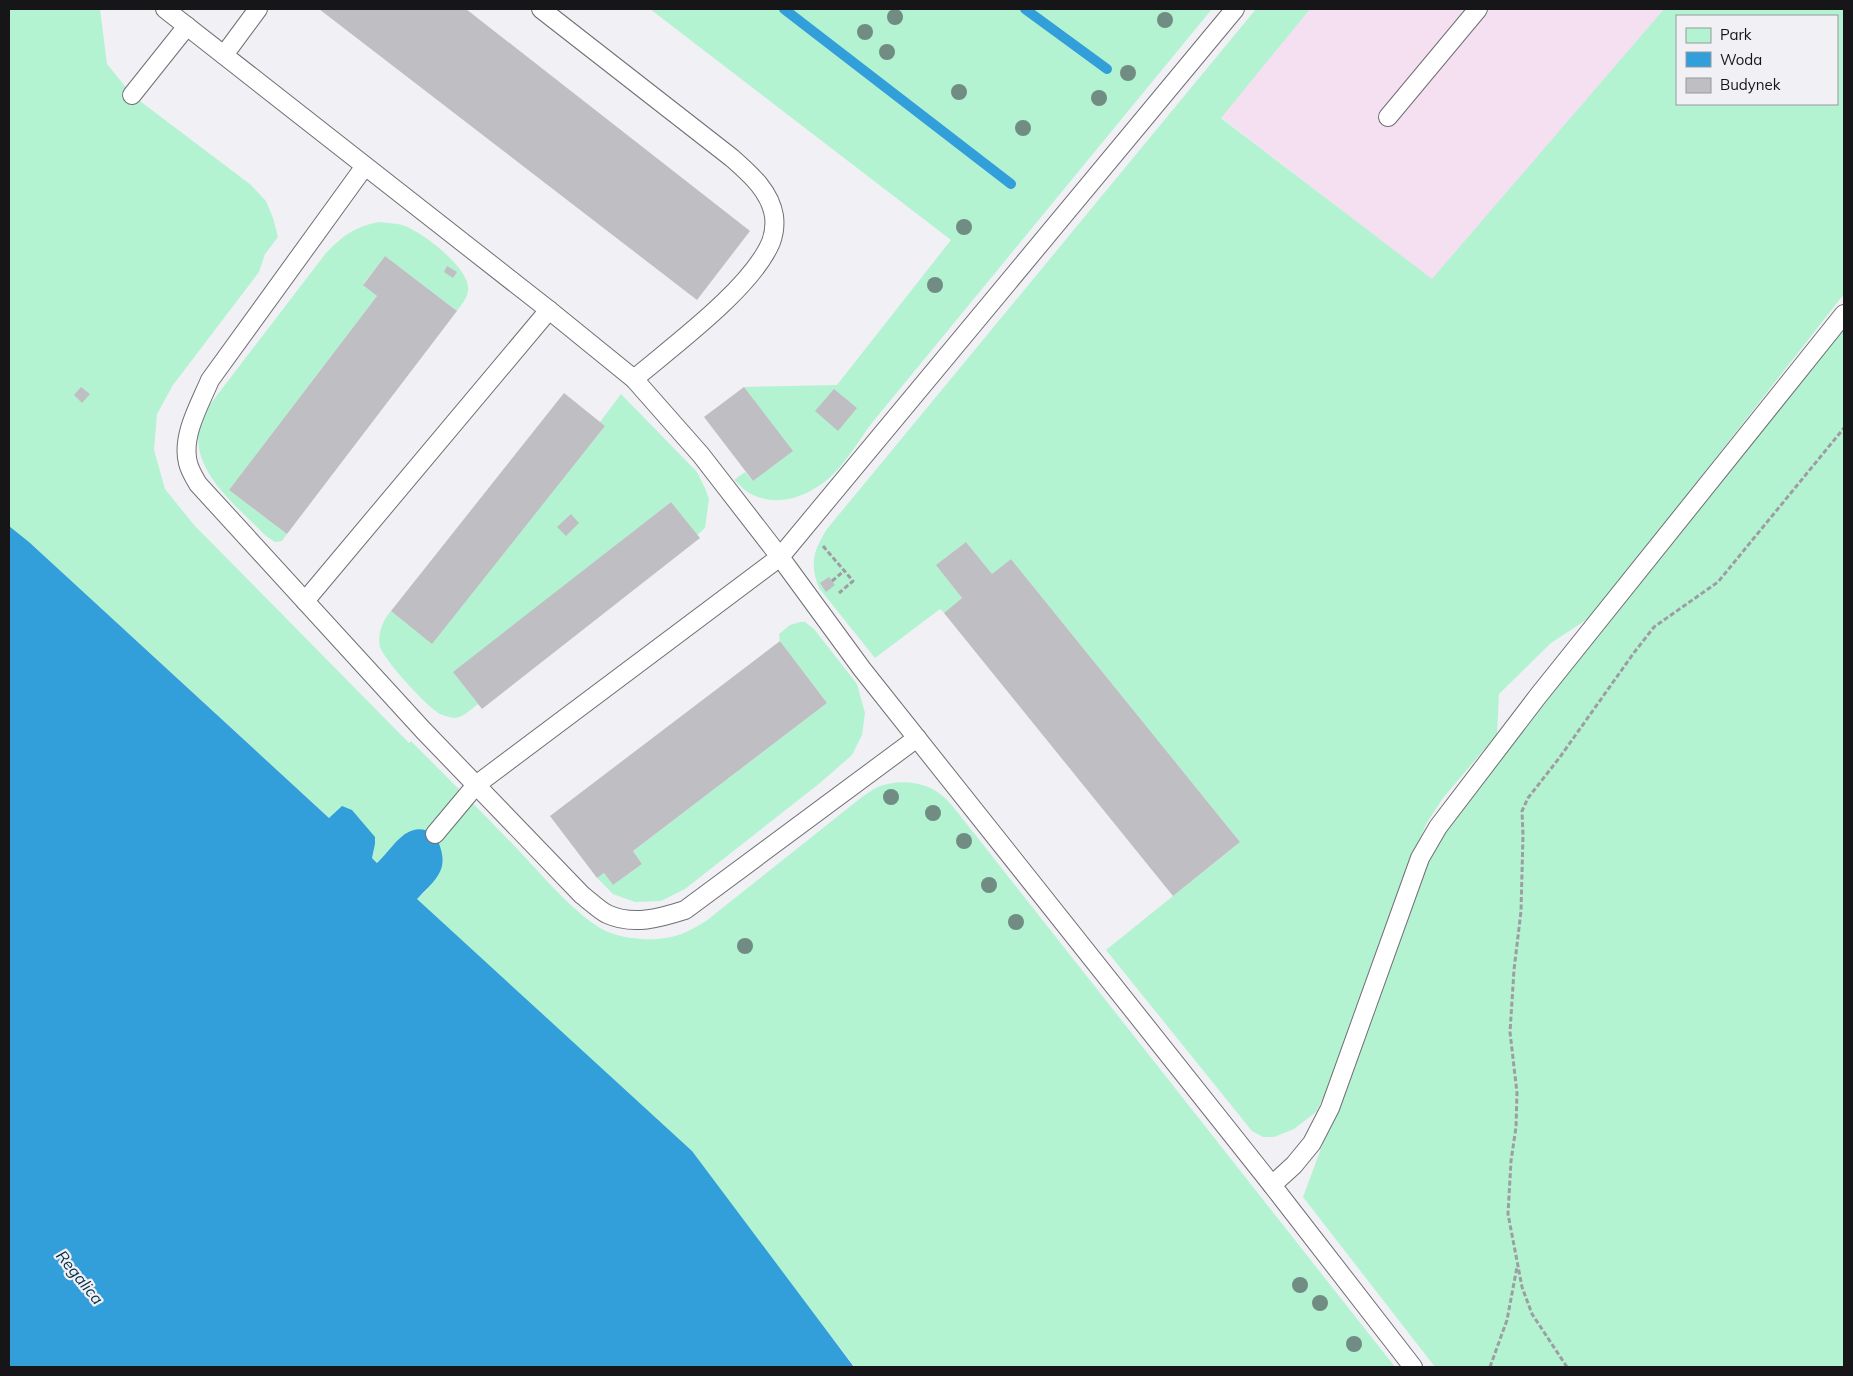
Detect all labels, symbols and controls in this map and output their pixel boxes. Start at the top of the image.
legend [1676,15,1838,105]
text: Park [1720,25,1752,44]
text: Woda [1720,50,1762,69]
text: Budynek [1720,75,1781,94]
water label: Regalica [52,1246,108,1308]

